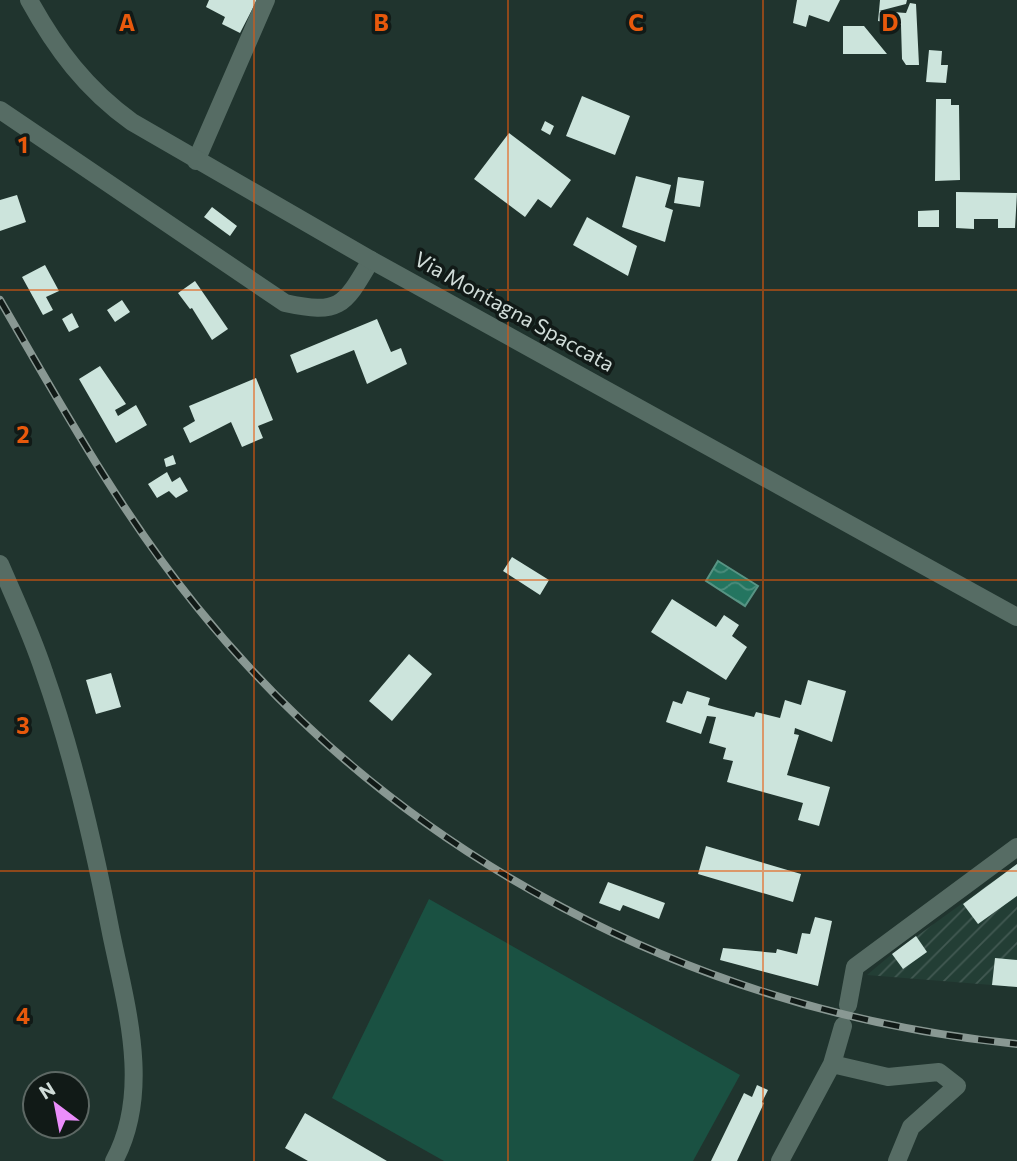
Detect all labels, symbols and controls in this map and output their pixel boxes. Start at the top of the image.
text: A [119,8,136,36]
text: B [373,8,389,36]
text: C [628,8,644,36]
text: D [882,8,899,36]
text: 1 [18,130,28,158]
street label: Via Montagna Spaccata [410,245,619,376]
text: 2 [16,420,30,448]
text: 3 [16,711,30,739]
text: 4 [16,1001,30,1029]
north arrow [21,1070,91,1140]
text: N [35,1077,59,1104]

